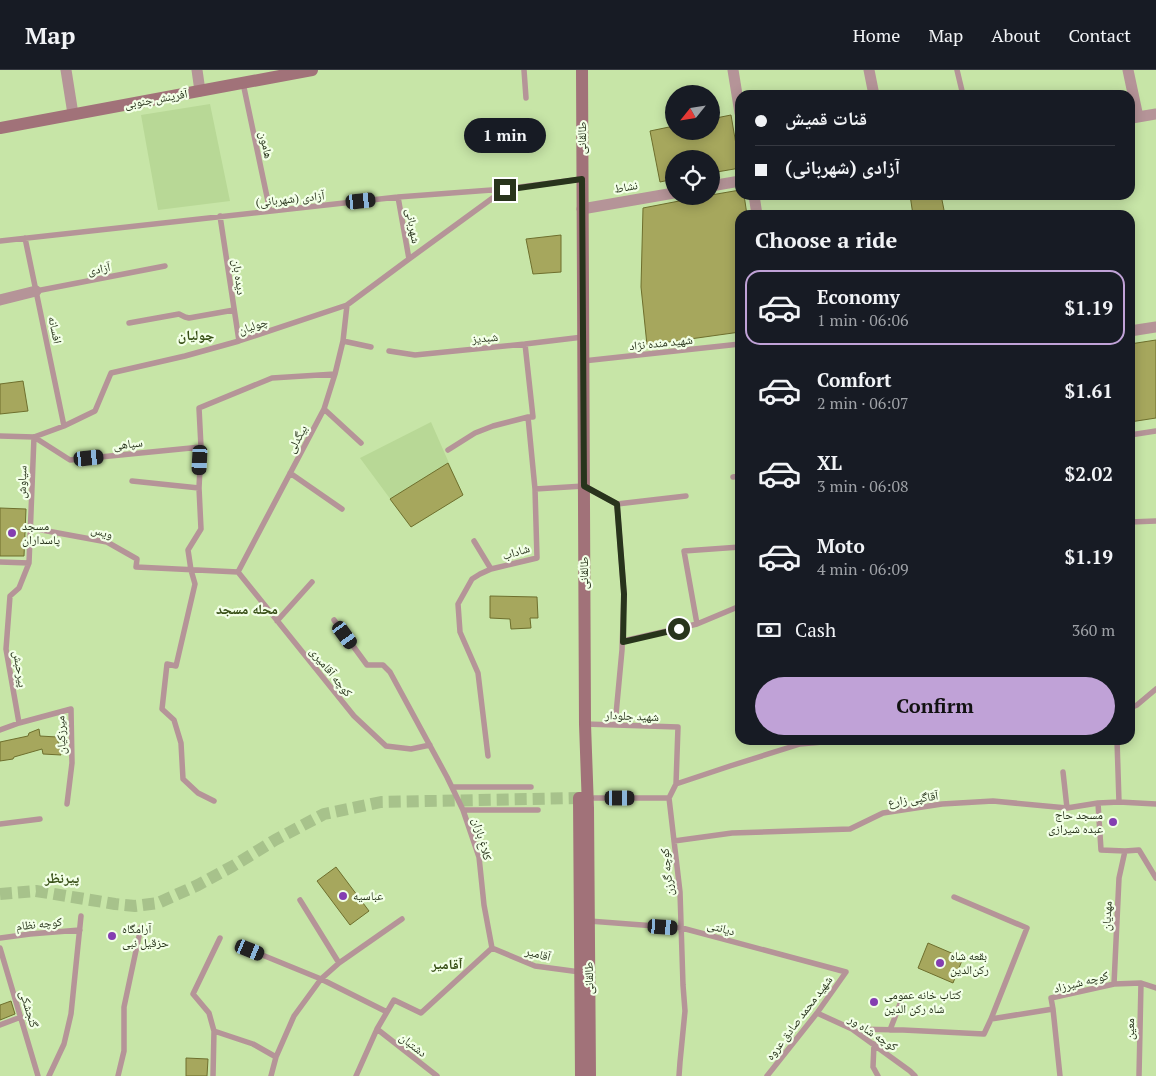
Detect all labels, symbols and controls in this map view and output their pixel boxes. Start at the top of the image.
text: Map [25,19,75,51]
text: Home [853,23,900,47]
text: Map [928,23,963,47]
text: About [991,23,1040,47]
text: Contact [1068,23,1131,47]
street label: آفرینش جنوبی [123,85,190,112]
north arrow [665,85,720,140]
map controls [665,85,720,205]
text: قنات قمیش [785,105,867,130]
callout: 1 min [464,118,546,152]
street label: طالقانی [574,122,589,154]
text: 1 min [483,124,527,146]
street label: هامون [256,130,277,160]
button: locate [665,150,720,205]
text: آزادی (شهربانی) [785,154,900,179]
street label: نشاط [613,177,639,196]
route end [494,179,516,201]
street label: آزادی (شهربانی) [255,187,326,210]
car [345,192,376,210]
street label: شهربانی [403,207,424,245]
text: Choose a ride [755,225,897,254]
street label: دیده بان [229,258,249,296]
street label: آزادی [86,259,112,278]
text: Economy [817,284,900,309]
icon: car [757,285,802,330]
text: $1.19 [1064,295,1113,320]
text: 1 min · 06:06 [817,309,909,331]
street label: چولیان [236,314,270,338]
street label: افسانه [45,315,66,345]
district label: چولیان [178,325,214,344]
street label: شبدیز [470,329,499,347]
street label: شهید منده نژاد [628,332,694,354]
text: Comfort [817,367,892,392]
icon: car [757,368,802,413]
text: $1.61 [1064,378,1113,403]
text: 2 min · 06:07 [817,392,909,414]
street label: بیگدلی [283,422,310,456]
street label: سپاهی [112,434,144,453]
car [191,445,208,475]
car [73,449,104,467]
text: XL [817,450,842,475]
icon: car [757,451,802,496]
text: $2.02 [1064,461,1113,486]
street label: سیاوش [13,465,30,499]
text: 3 min · 06:08 [817,475,909,497]
place label: مسجد پاسداران [22,518,61,547]
street label: ویس [89,521,115,542]
marker: مسجد پاسداران [6,527,18,539]
text: Moto [817,533,865,558]
icon: car [757,534,802,579]
street label: شاداب [500,540,532,563]
text: $1.19 [1064,544,1113,569]
street label: طالقانی [576,557,591,589]
text: 4 min · 06:09 [817,558,909,580]
district label: محله مسجد [216,599,278,618]
icon: cash [755,616,783,644]
text: Cash [795,617,836,642]
car [330,618,359,652]
route start [668,618,690,640]
text: 360 m [1072,619,1115,641]
street label: کوچه آقامیری [307,644,356,700]
street label: پیرحبش [10,650,31,689]
button: Confirm [755,677,1115,735]
street label: شهید جلودار [604,707,659,724]
street label: میرزکیان [52,715,69,755]
street label: آقاگپی زارع [887,787,940,810]
car [605,791,635,806]
place label: مسجد حاج عبده شیرازی [1048,807,1103,836]
street label: کلاغ بازان [468,816,496,862]
marker: مسجد حاج عبده شیرازی [1107,816,1119,828]
street label: کوچه گرزن [657,847,676,897]
district label: پیرنظر [44,868,80,887]
place label: عباسیه [353,888,383,903]
marker: عباسیه [337,890,349,902]
street label: مهدیان [1098,901,1115,931]
street label: کوچه نظام [15,914,63,934]
street label: دیانتی [706,917,737,939]
car [647,918,678,936]
place label: آرامگاه حزقیل نبی [122,921,169,950]
marker: آرامگاه حزقیل نبی [106,930,118,942]
car [233,937,266,963]
street label: آقامیر [523,943,553,965]
place label: بقعه شاه رکن‌الدین [950,948,989,977]
district label: آقامیر [430,954,463,973]
marker: بقعه شاه رکن‌الدین [934,957,946,969]
street label: طالقانی [581,961,596,995]
street label: کوچه شیرزاد [1052,967,1110,996]
street label: شهید محمد صادق عروه [762,972,835,1063]
place label: کتاب خانه عمومی شاه رکن الدین [884,987,961,1016]
street label: گنجشکی [17,988,42,1029]
marker: کتاب خانه عمومی شاه رکن الدین [868,996,880,1008]
street label: کوچه شاه ور [845,1011,901,1054]
street label: معین [1122,1018,1137,1040]
street label: دشتبان [396,1029,430,1060]

